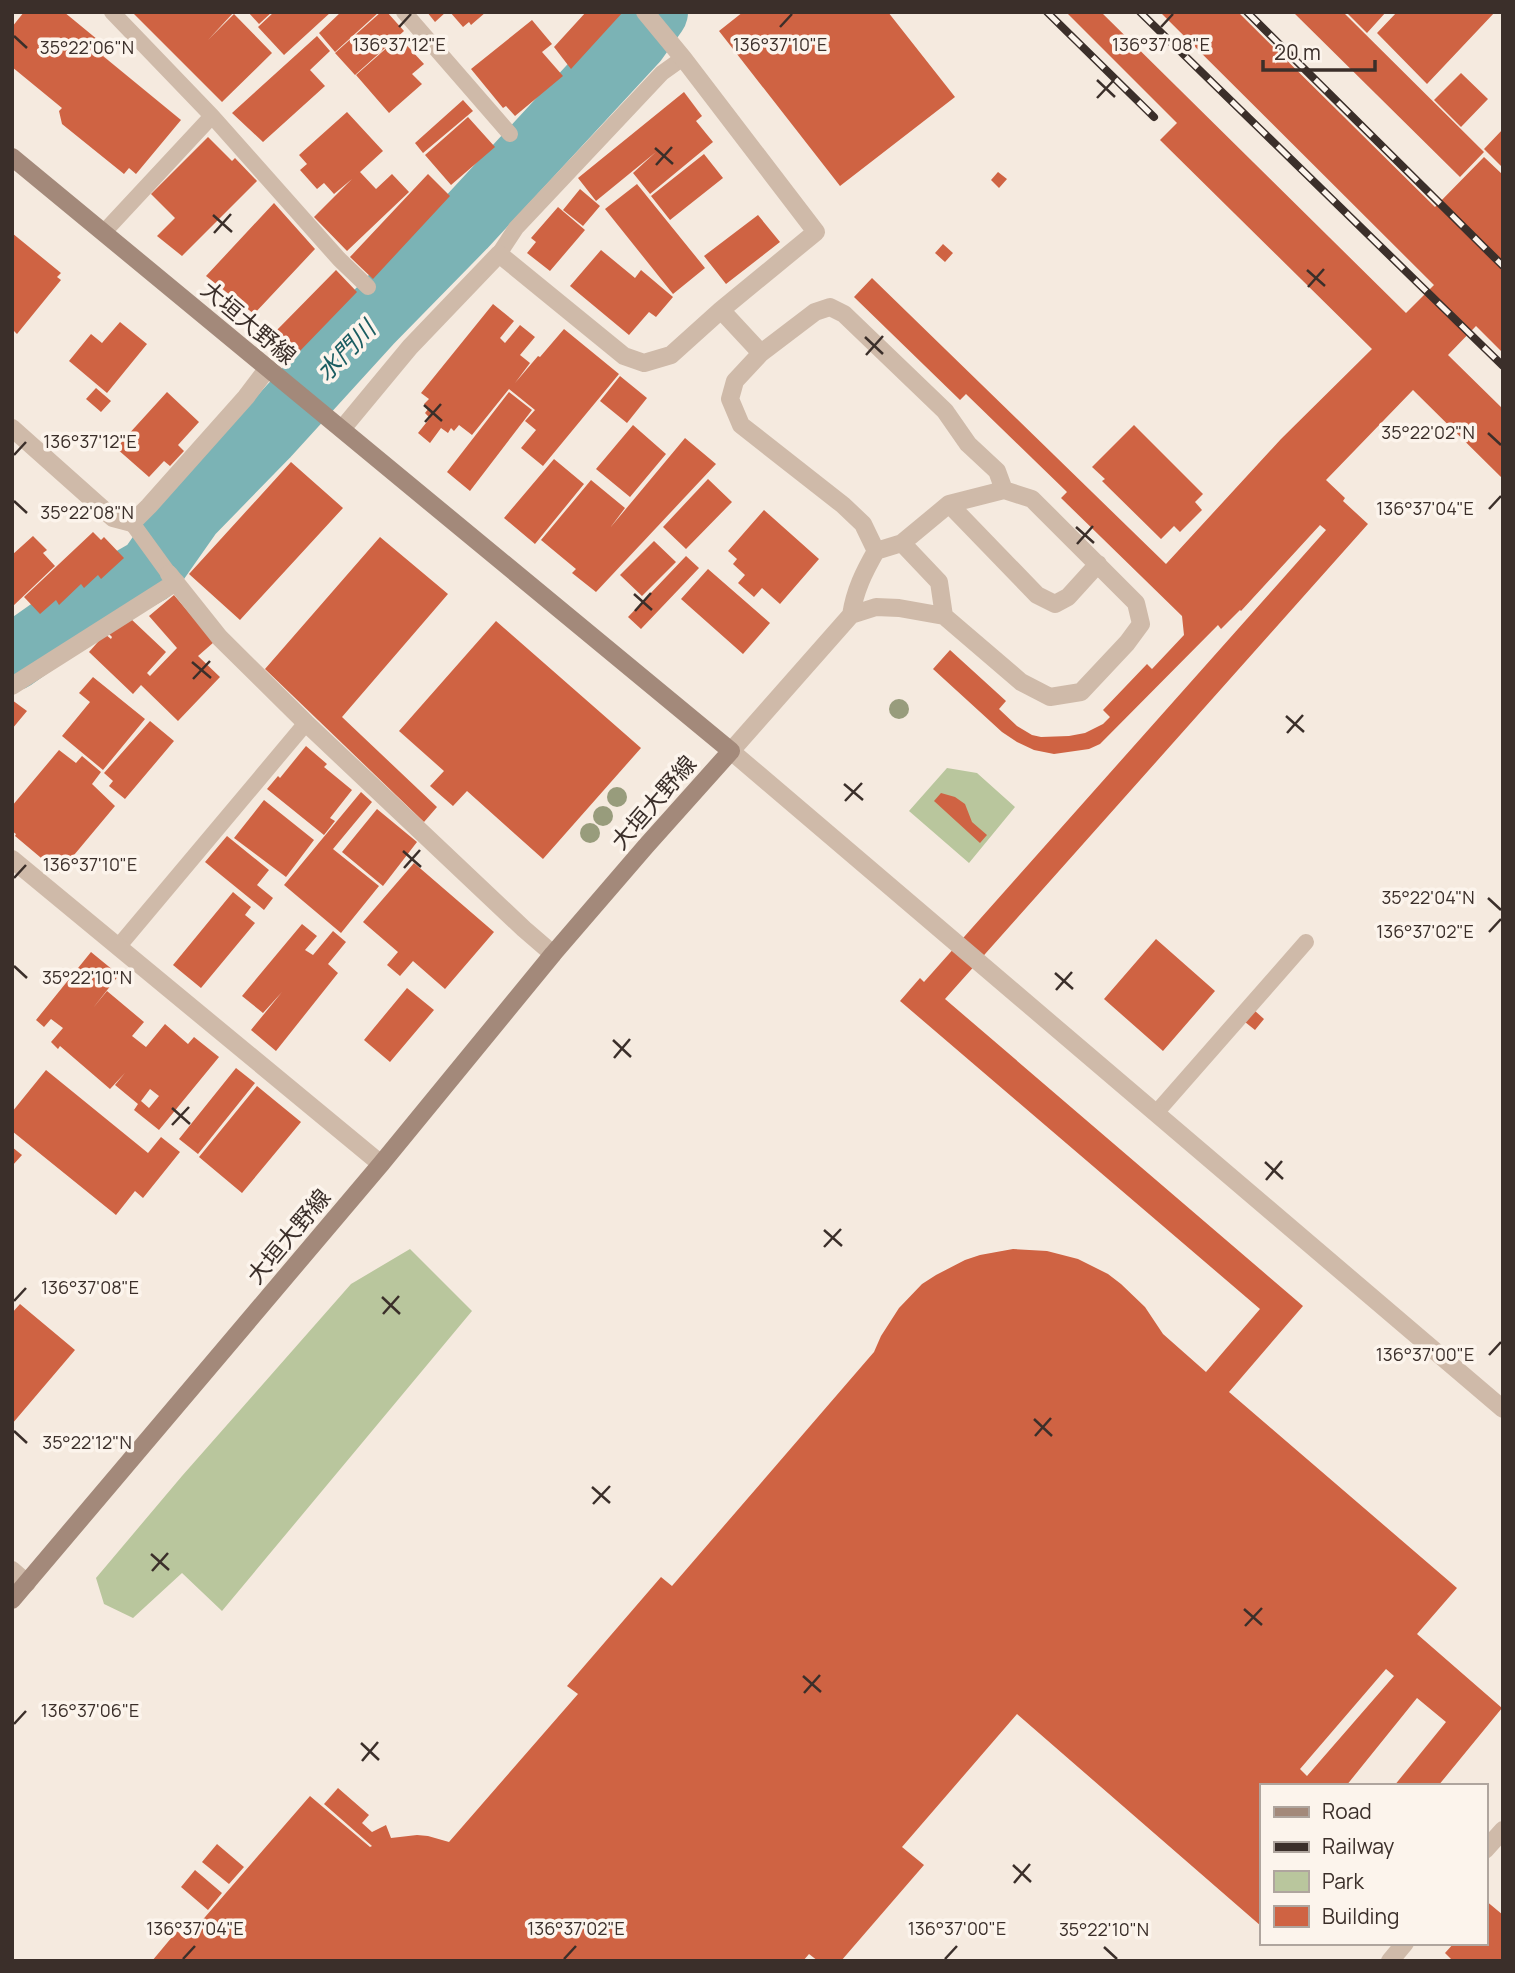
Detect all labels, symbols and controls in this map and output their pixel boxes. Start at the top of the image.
scale bar [1263,28,1375,72]
text: 136°37'12"E [352,32,446,56]
text: 136°37'10"E [733,32,827,56]
text: 136°37'08"E [1112,32,1210,56]
text: 35°22'06"N [40,35,134,59]
text: 20 m [1274,38,1321,66]
street label: 大垣大野線 [195,273,303,371]
water label: 水門川 [308,310,384,387]
text: 35°22'02"N [1381,420,1475,444]
text: 136°37'12"E [43,429,137,453]
text: 136°37'04"E [1376,496,1474,520]
text: 35°22'08"N [40,500,134,524]
street label: 大垣大野線 [603,748,703,856]
text: 136°37'10"E [43,852,137,876]
text: 35°22'04"N [1381,885,1475,909]
text: 136°37'02"E [1376,919,1474,943]
text: 35°22'10"N [42,965,132,989]
street label: 大垣大野線 [239,1182,337,1290]
text: 136°37'08"E [41,1275,139,1299]
text: 136°37'00"E [1376,1342,1474,1366]
text: 35°22'12"N [42,1430,132,1454]
text: 136°37'06"E [41,1698,139,1722]
legend [1260,1784,1487,1945]
text: Road [1322,1797,1372,1825]
text: Railway [1322,1832,1394,1860]
text: Park [1322,1867,1364,1895]
text: Building [1322,1902,1399,1930]
text: 136°37'04"E [146,1916,244,1940]
text: 136°37'02"E [527,1916,625,1940]
text: 136°37'00"E [908,1916,1006,1940]
text: 35°22'10"N [1059,1917,1149,1941]

